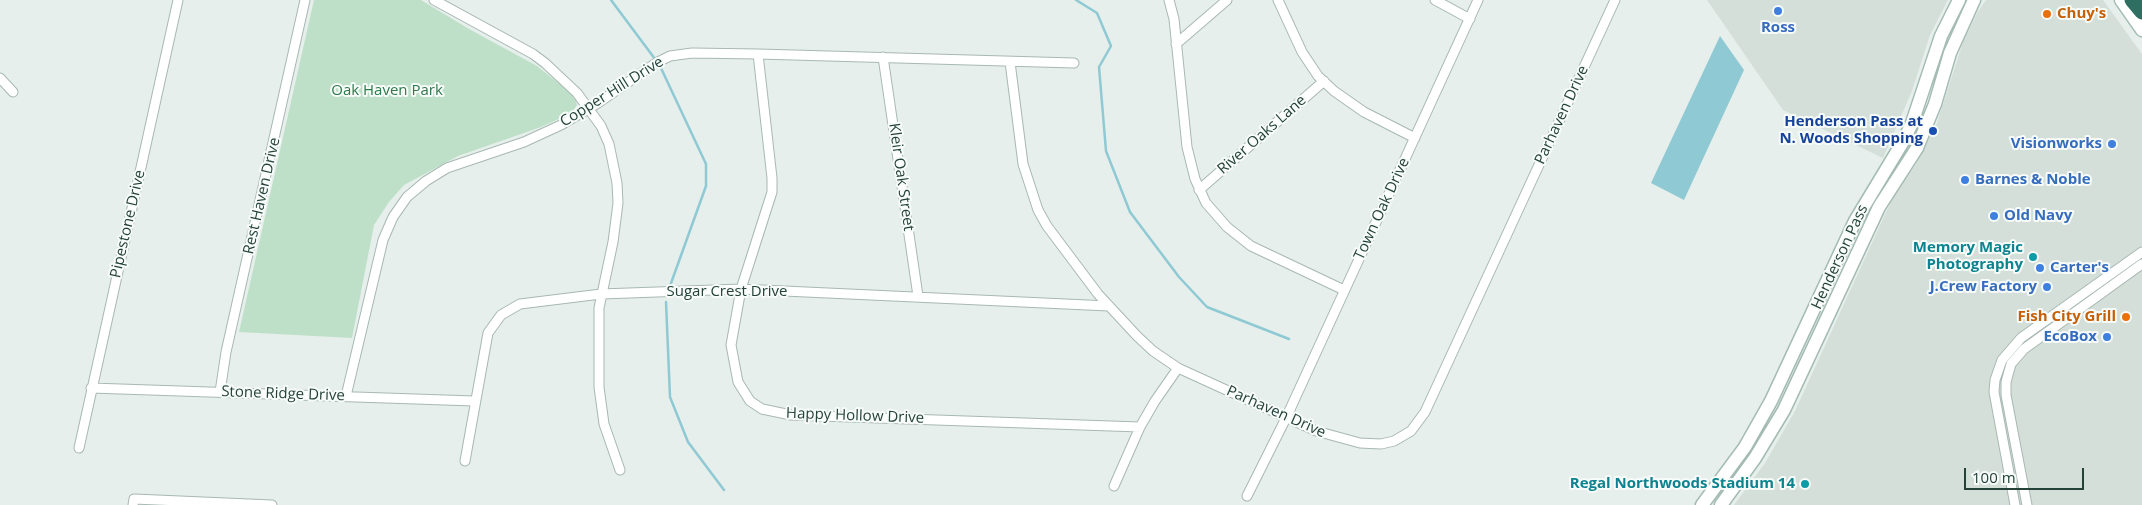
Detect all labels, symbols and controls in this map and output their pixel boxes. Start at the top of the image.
marker: Ross [1772,5,1784,17]
place label: Chuy's [2057,5,2106,23]
marker: Chuy's [2041,8,2053,20]
place label: Ross [1761,19,1795,37]
street label: Copper Hill Drive [557,53,667,131]
street label: Parhaven Drive [1531,63,1593,167]
park label: Oak Haven Park [331,82,443,100]
street label: River Oaks Lane [1214,92,1310,178]
place label: Henderson Pass at N. Woods Shopping [1779,113,1923,148]
street label: Kleir Oak Street [885,122,917,232]
marker: Henderson Pass at N. Woods Shopping [1927,125,1939,137]
place label: Visionworks [2011,135,2102,153]
street label: Rest Haven Drive [240,136,284,256]
marker: Visionworks [2106,138,2118,150]
street label: Town Oak Drive [1350,155,1414,263]
street label: Pipestone Drive [107,168,149,280]
place label: Barnes & Noble [1975,171,2091,189]
marker: Barnes & Noble [1959,174,1971,186]
street label: Henderson Pass [1808,202,1872,312]
place label: Old Navy [2004,207,2072,225]
marker: Old Navy [1988,210,2000,222]
place label: Memory Magic Photography [1913,239,2023,274]
marker: Memory Magic Photography [2027,251,2039,263]
place label: Carter's [2050,259,2109,277]
marker: Carter's [2034,262,2046,274]
place label: J.Crew Factory [1930,278,2037,296]
marker: J.Crew Factory [2041,281,2053,293]
street label: Sugar Crest Drive [666,283,788,301]
place label: Fish City Grill [2017,308,2116,326]
marker: Fish City Grill [2120,311,2132,323]
place label: EcoBox [2044,328,2097,346]
marker: EcoBox [2101,331,2113,343]
street label: Parhaven Drive [1224,382,1328,442]
street label: Stone Ridge Drive [221,383,345,405]
street label: Happy Hollow Drive [786,405,924,427]
scale bar [1967,458,2087,490]
text: 100 m [1972,467,2016,487]
place label: Regal Northwoods Stadium 14 [1570,475,1795,493]
marker: Regal Northwoods Stadium 14 [1799,478,1811,490]

